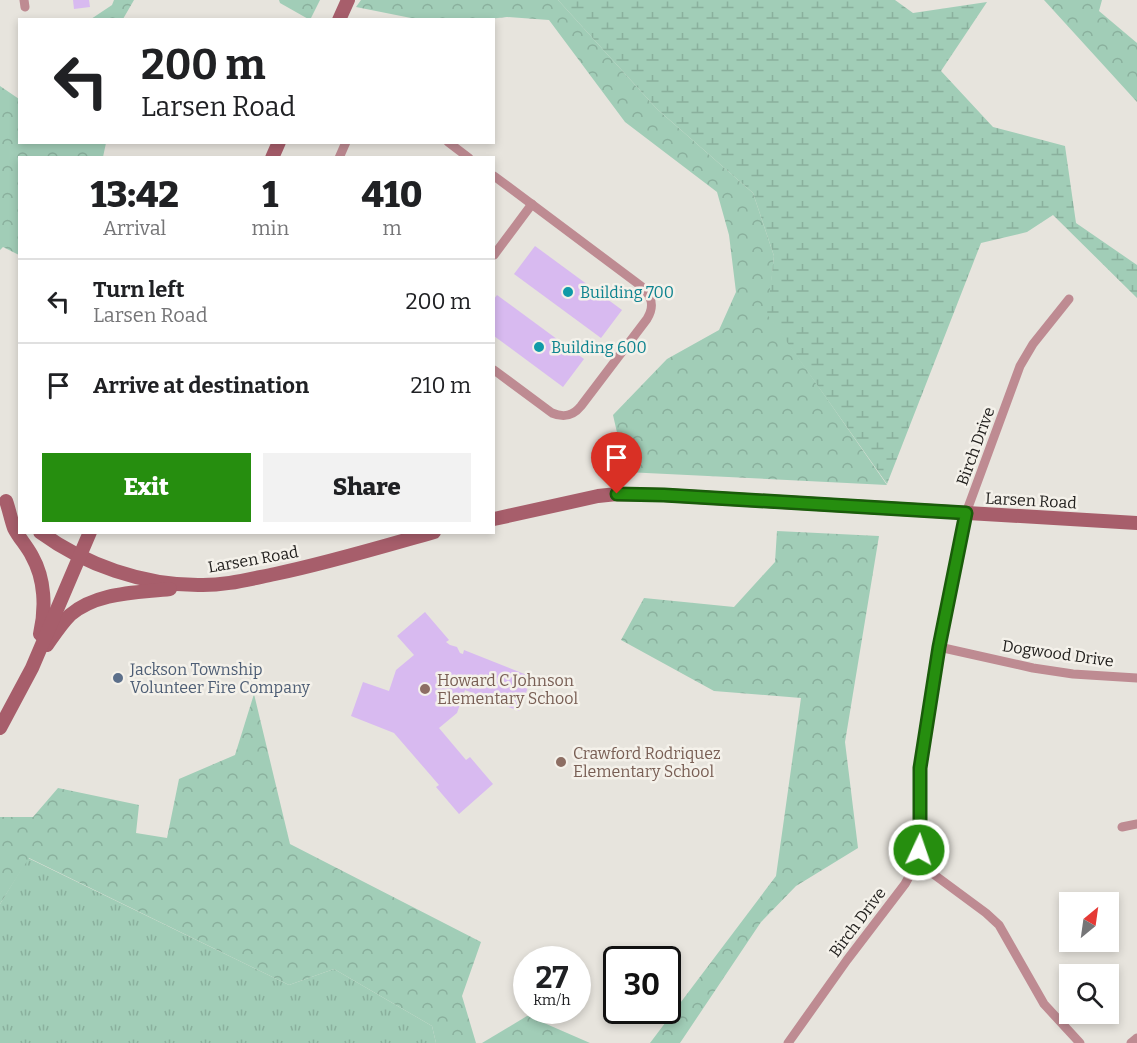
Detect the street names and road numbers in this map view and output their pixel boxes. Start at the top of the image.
street label: Birch Drive [953,404,998,488]
street label: Larsen Road [985,489,1078,512]
street label: Larsen Road [206,542,300,577]
street label: Dogwood Drive [1001,636,1115,671]
street label: Birch Drive [825,884,890,961]

